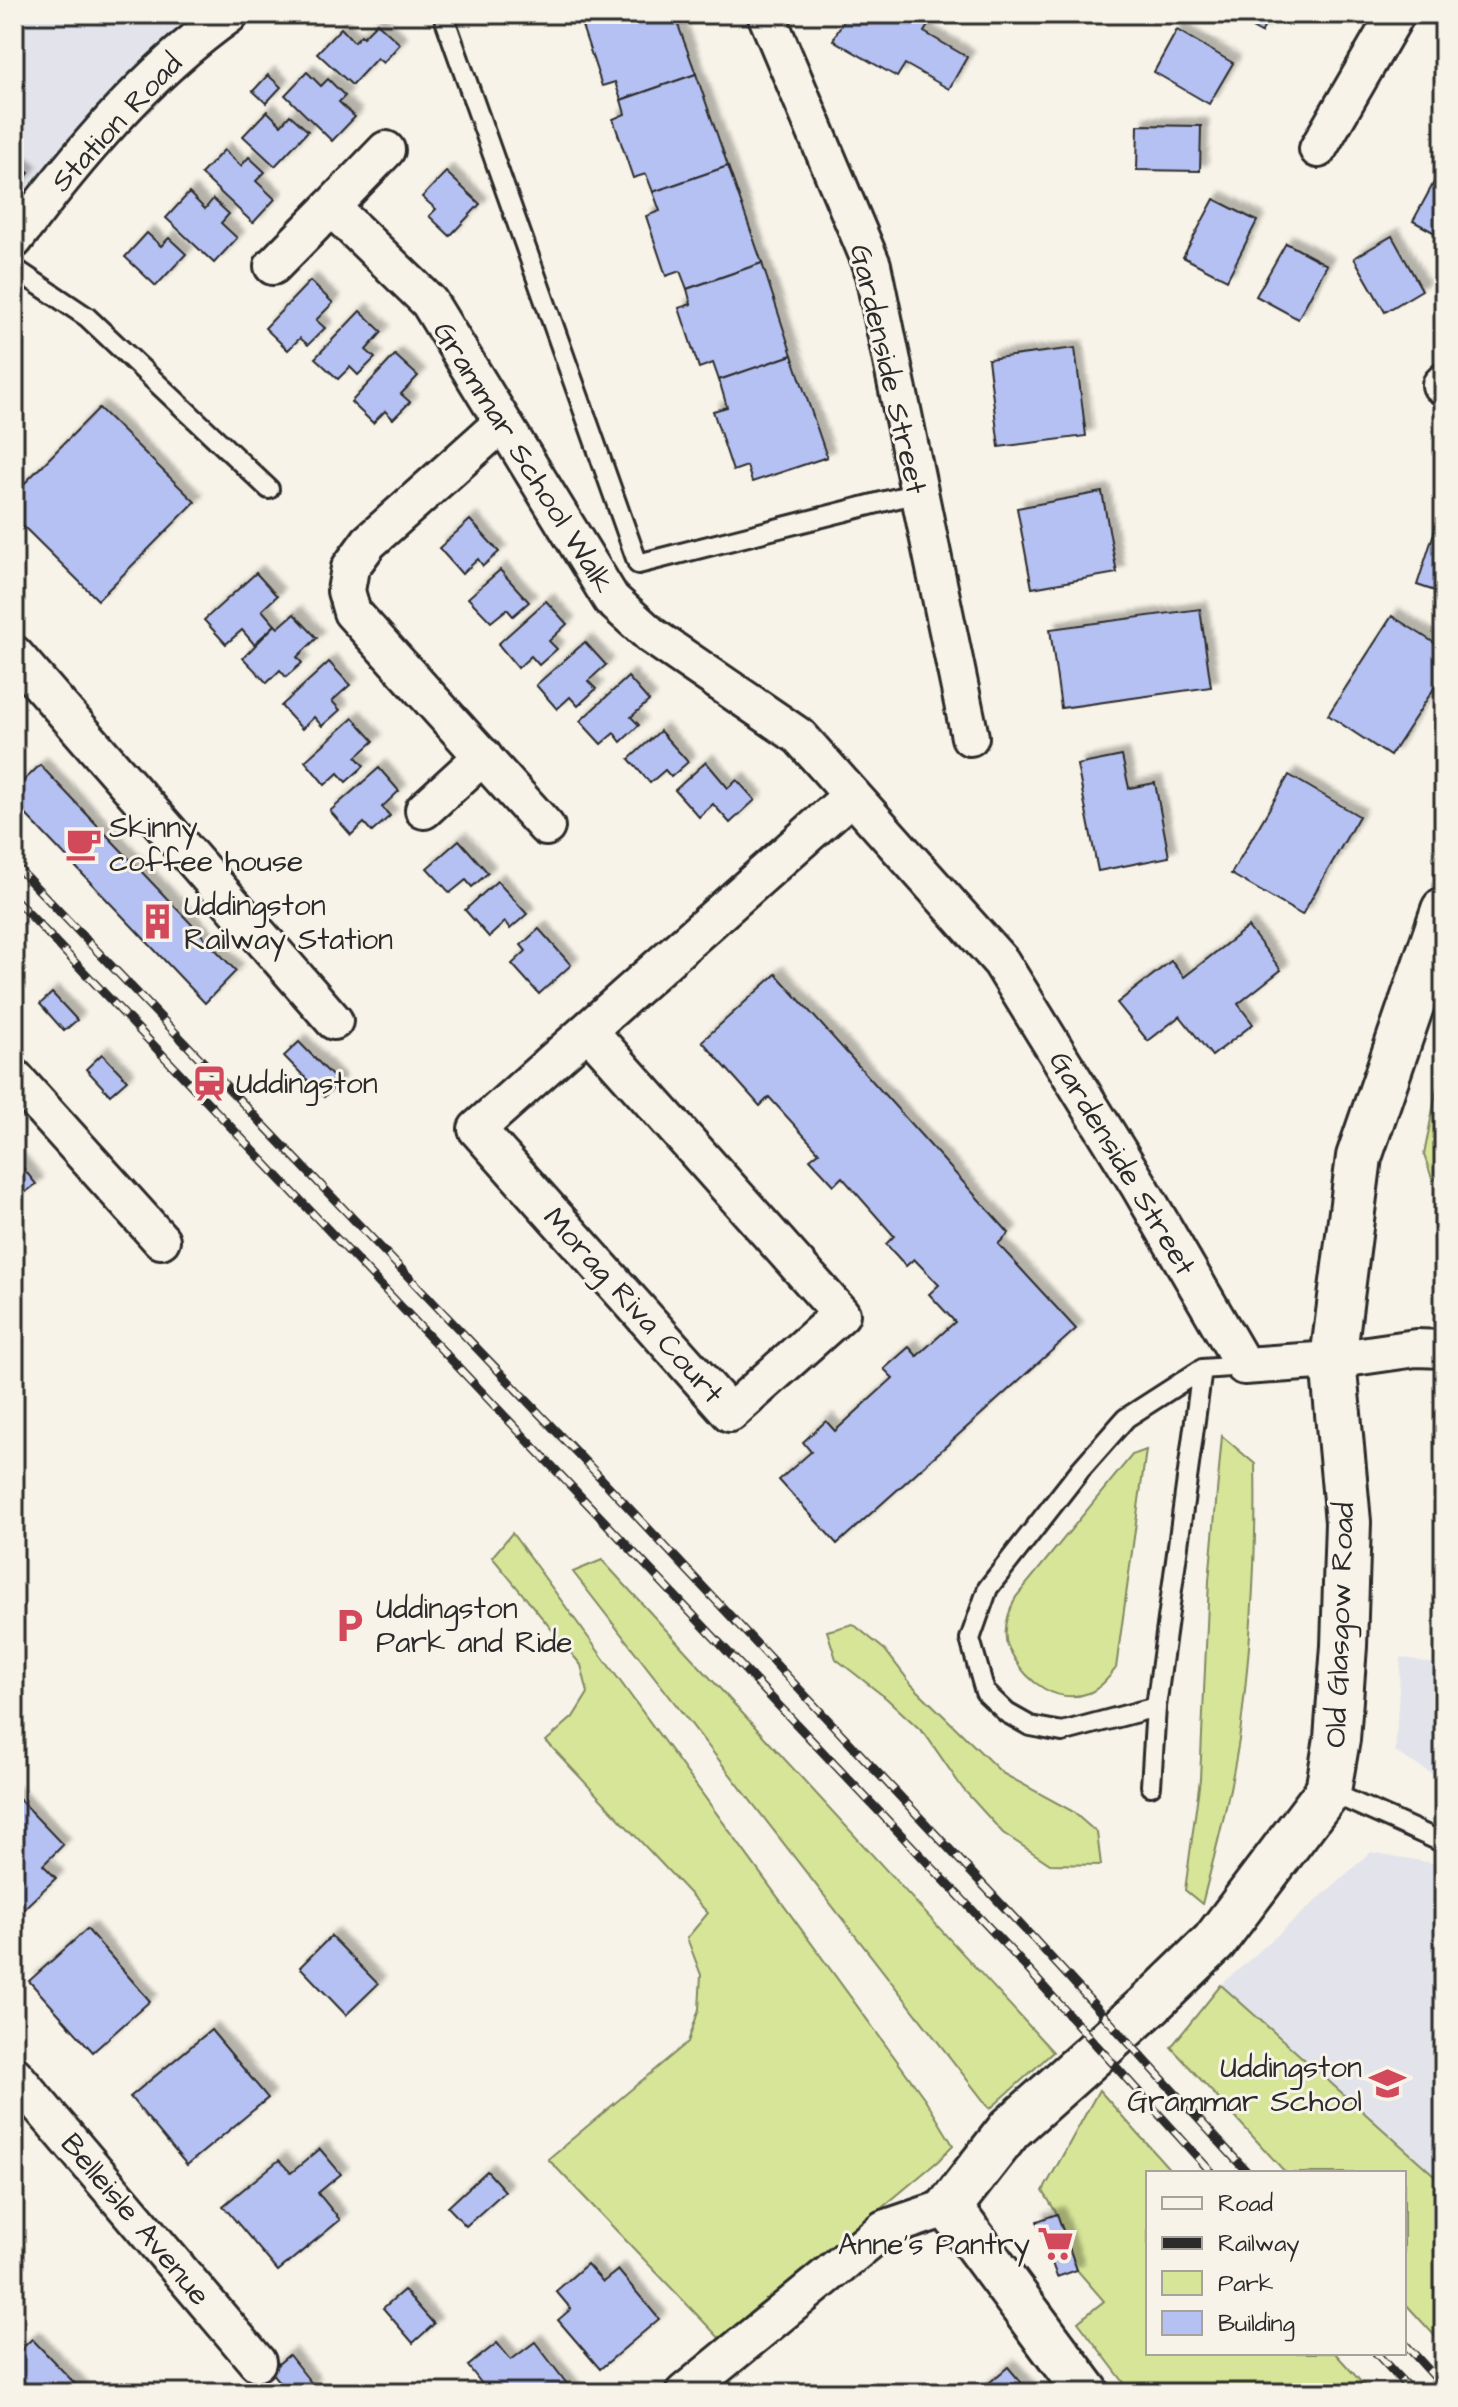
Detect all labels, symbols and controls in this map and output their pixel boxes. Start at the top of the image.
street label: Station Road [41,44,192,201]
street label: Gardenside Street [839,240,937,498]
street label: Grammar School Walk [422,314,624,602]
place label: Skinny coffee house [109,807,303,883]
cafe icon: Skinny coffee house [64,825,102,863]
place label: Uddingston Railway Station [184,885,393,962]
building icon: Uddingston Railway Station [139,903,177,941]
street label: Gardenside Street [1038,1043,1206,1284]
place label: Uddingston [236,1063,378,1106]
station icon: Uddingston [191,1064,229,1102]
street label: Morag Riva Court [533,1198,733,1414]
street label: Old Glasgow Road [1315,1502,1366,1749]
place label: Uddingston Park and Ride [376,1588,573,1664]
parking icon: Uddingston Park and Ride [331,1606,369,1644]
place label: Uddingston Grammar School [1127,2047,1362,2123]
school or university icon: Uddingston Grammar School [1369,2065,1407,2103]
street label: Belleisle Avenue [51,2124,220,2315]
legend [1146,2171,1406,2355]
text: Road [1218,2187,1273,2221]
place label: Anne's Pantry [838,2224,1030,2267]
supermarket icon: Anne's Pantry [1037,2225,1075,2263]
text: Railway [1218,2227,1300,2262]
text: Park [1218,2267,1274,2301]
text: Building [1218,2307,1295,2342]

